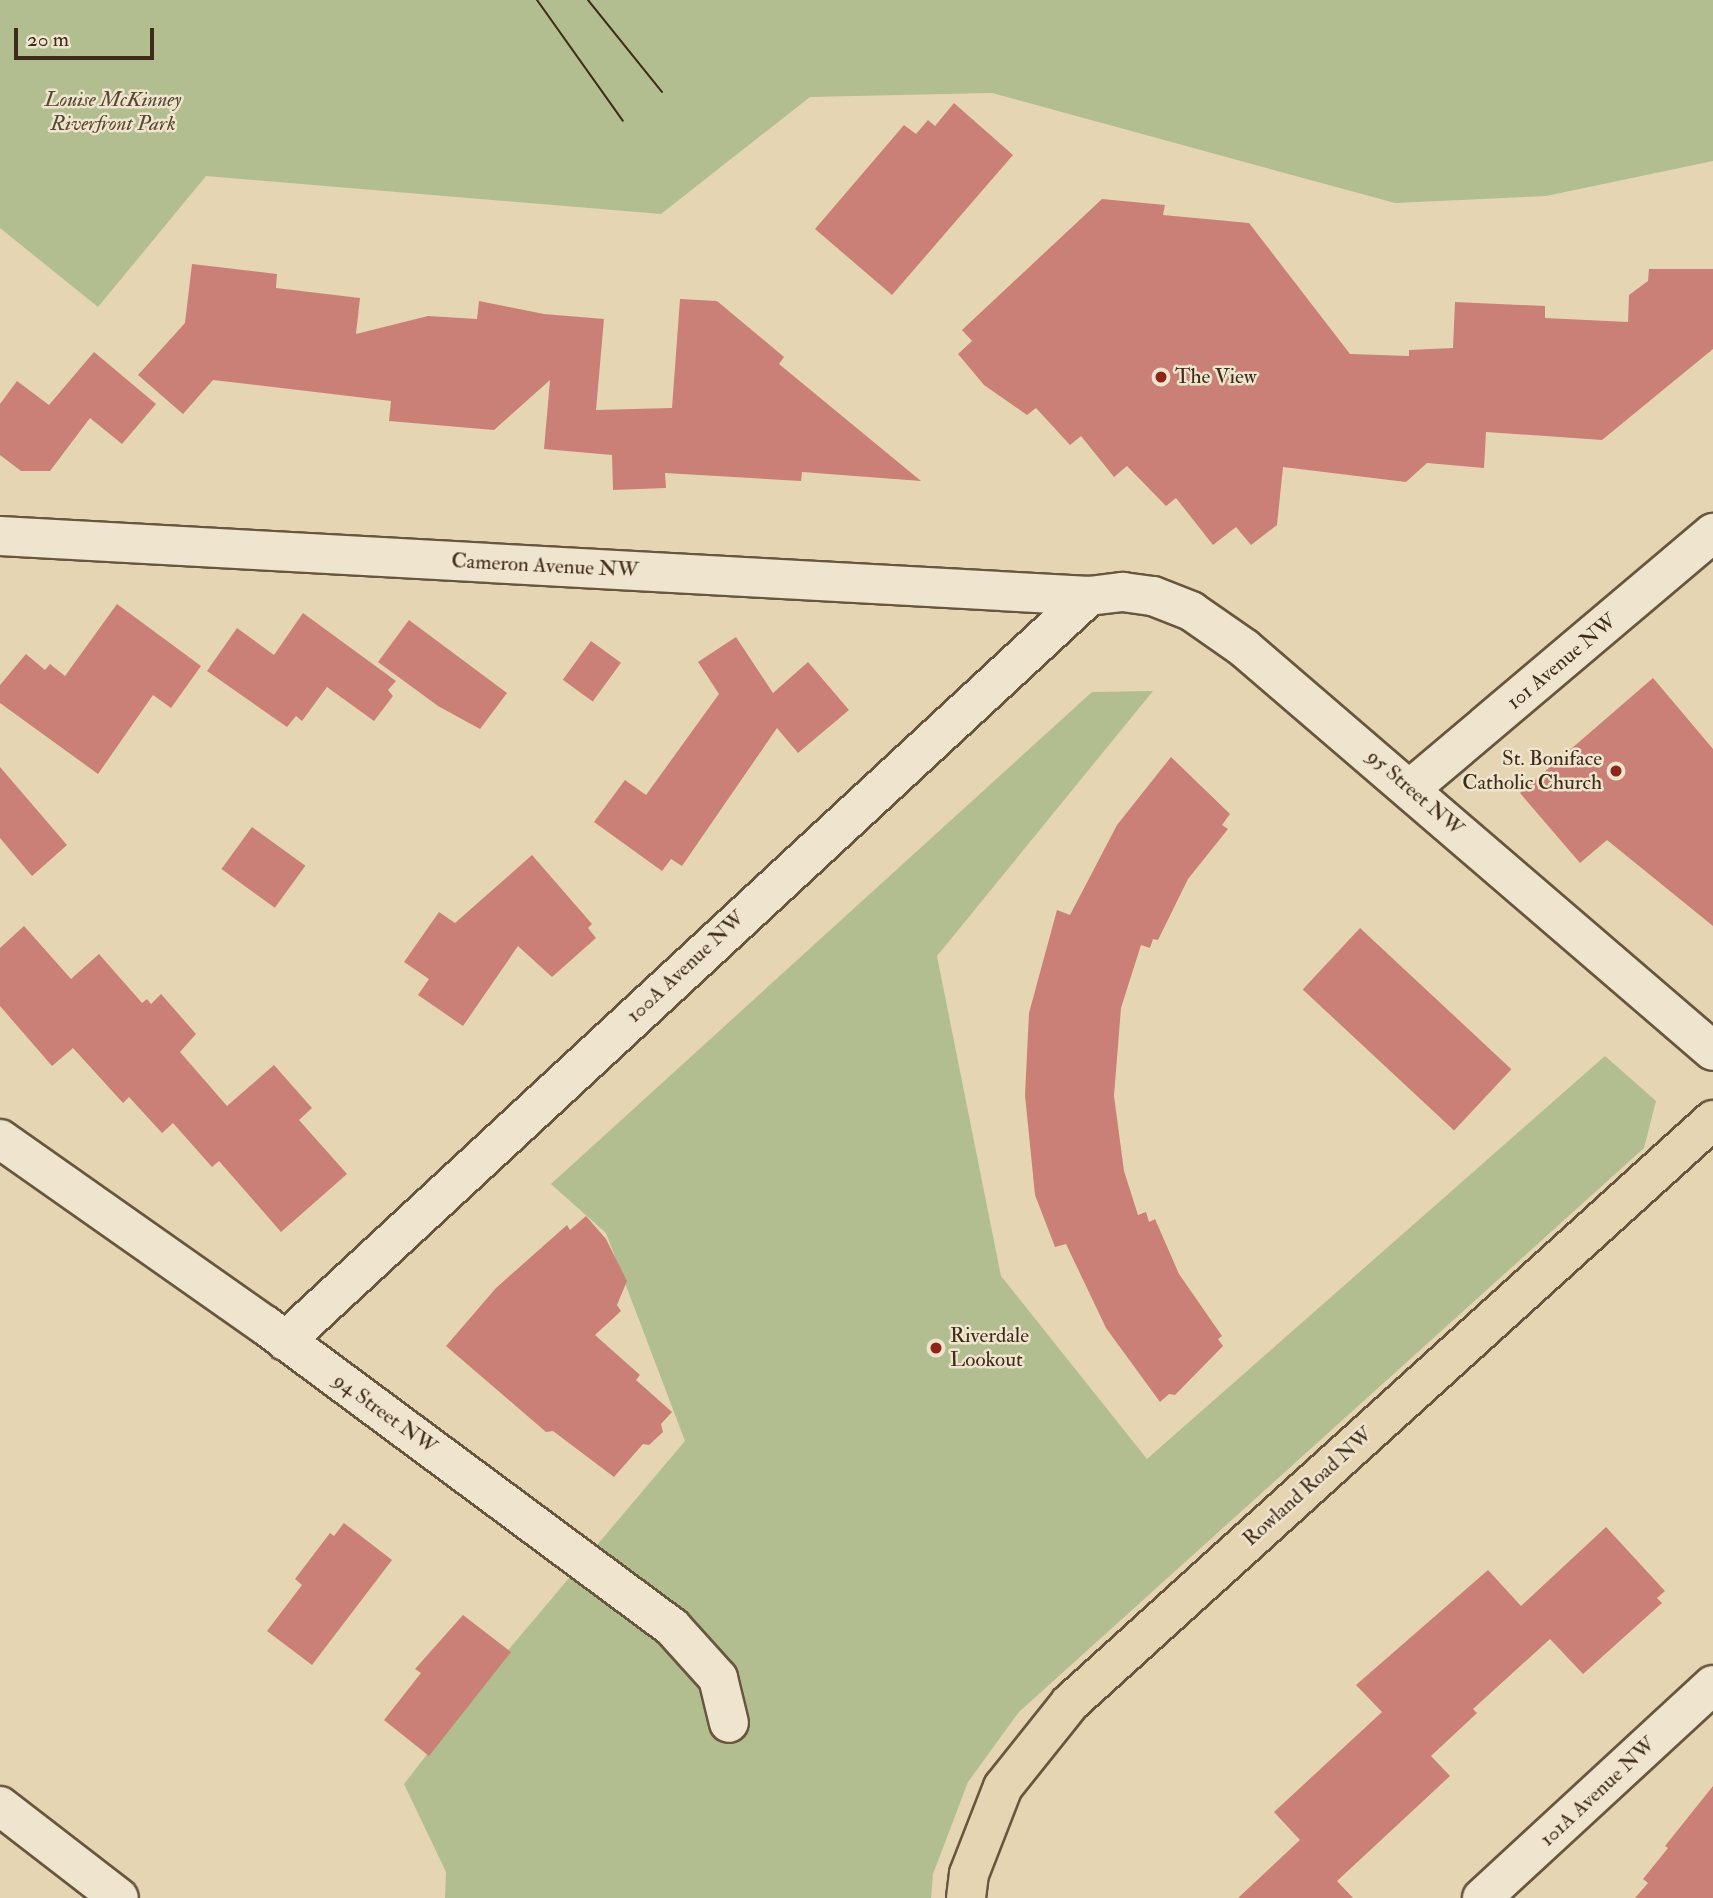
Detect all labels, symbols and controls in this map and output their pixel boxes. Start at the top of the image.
scale bar [18,14,158,58]
text: 20 m [27,26,69,53]
park label: Louise McKinney Riverfront Park [44,87,182,137]
place label: The View [1175,364,1257,390]
marker: The View [1153,369,1169,385]
street label: Cameron Avenue NW [451,549,639,583]
street label: 101 Avenue NW [1502,609,1622,715]
street label: 95 Street NW [1362,744,1468,842]
place label: St. Boniface Catholic Church [1462,746,1602,796]
marker: St. Boniface Catholic Church [1608,763,1624,779]
street label: 100A Avenue NW [622,906,750,1028]
place label: Riverdale Lookout [950,1323,1029,1373]
marker: Riverdale Lookout [928,1340,944,1356]
street label: 94 Street NW [328,1368,442,1460]
street label: Rowland Road NW [1238,1422,1378,1552]
street label: 101A Avenue NW [1535,1732,1661,1852]

